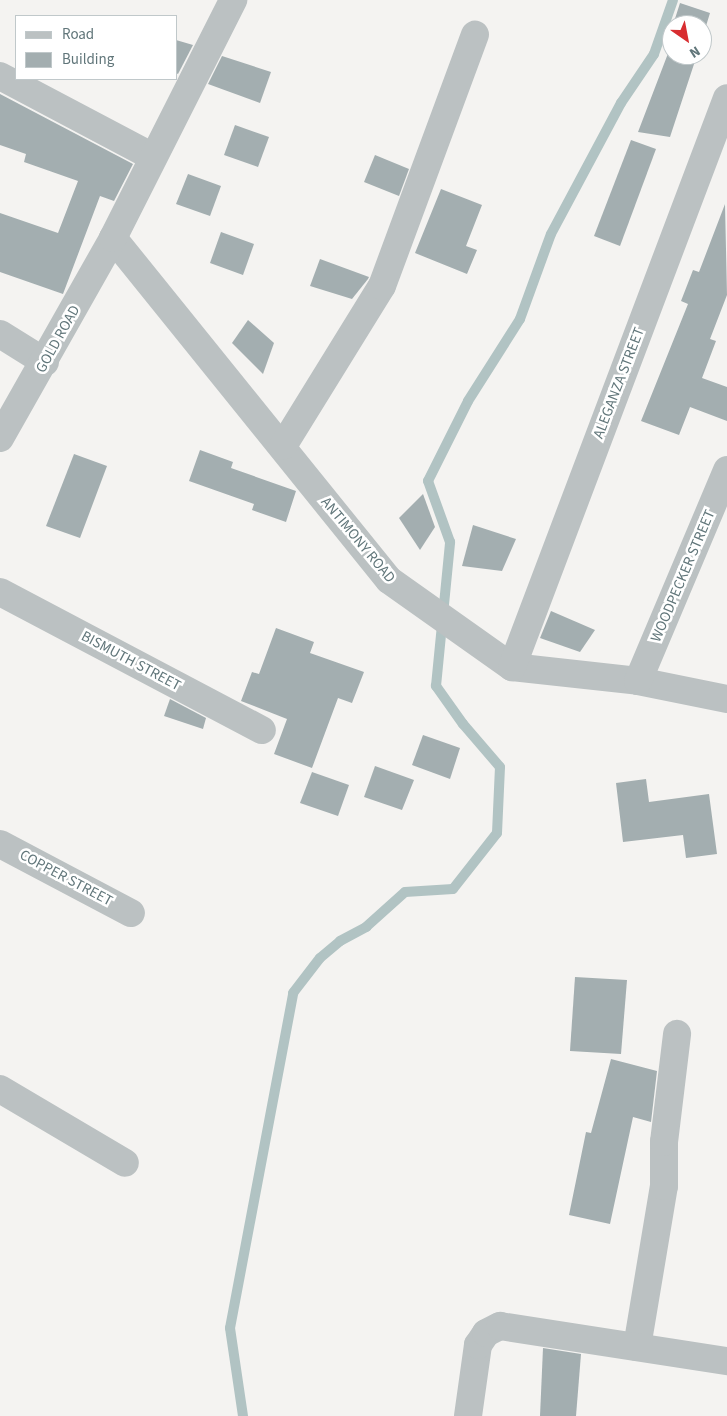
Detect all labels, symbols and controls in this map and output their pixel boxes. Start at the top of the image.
legend [15,15,178,80]
north arrow [662,15,712,65]
text: Road [62,24,94,45]
text: N [685,41,704,63]
text: Building [62,49,114,70]
street label: GOLD ROAD [32,302,84,376]
street label: ALEGANZA STREET [590,325,648,441]
street label: ANTIMONY ROAD [317,494,399,586]
street label: WOODPECKER STREET [647,507,719,645]
street label: BISMUTH STREET [78,627,184,695]
street label: COPPER STREET [16,846,116,910]

